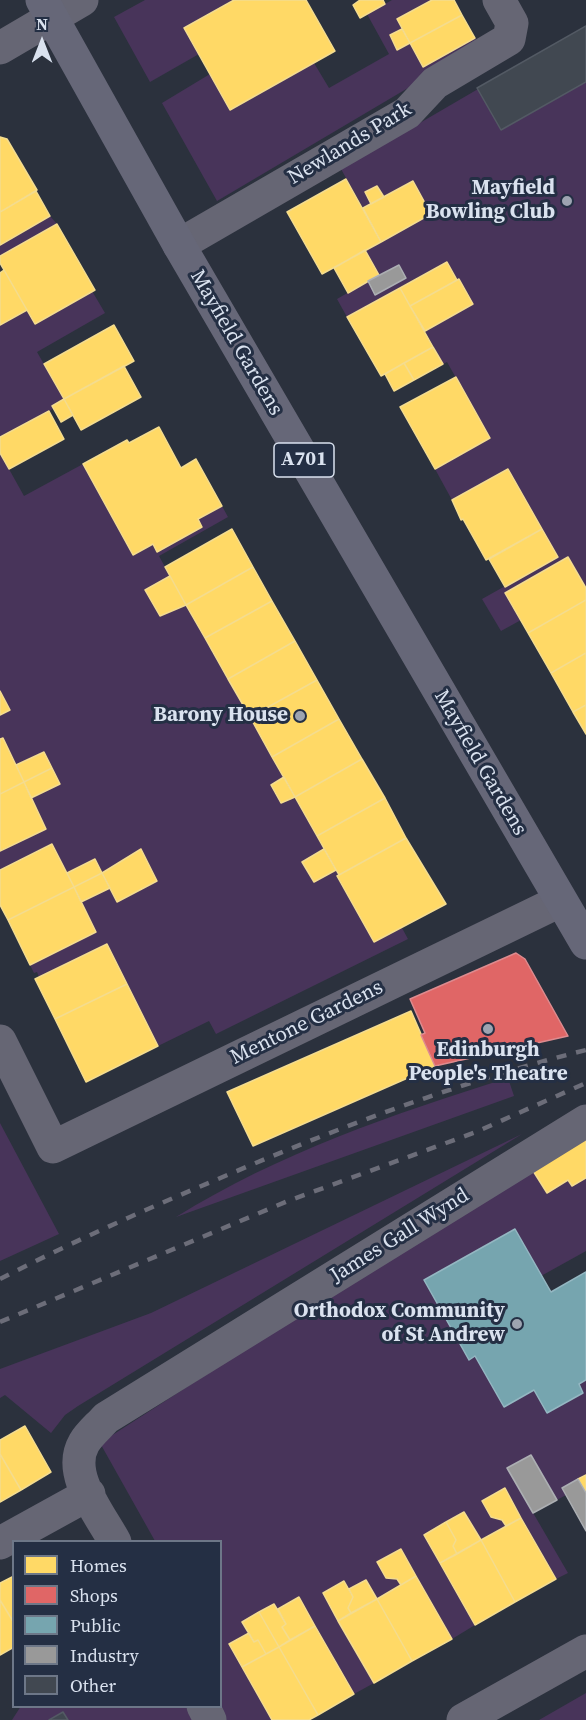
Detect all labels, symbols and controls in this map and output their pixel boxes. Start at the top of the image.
north arrow [12,12,72,72]
text: N [36,13,48,35]
street label: Newlands Park [284,97,416,191]
place label: Mayfield Bowling Club [426,176,555,226]
marker: Mayfield Bowling Club [560,194,574,208]
street label: Mayfield Gardens [184,266,288,420]
road number: A701 [274,443,334,477]
street label: Mayfield Gardens [428,686,532,840]
place label: Barony House [153,703,288,729]
marker: Barony House [293,709,307,723]
street label: Mentone Gardens [227,975,387,1071]
marker: Edinburgh People's Theatre [481,1022,495,1036]
place label: Edinburgh People's Theatre [408,1038,568,1088]
street label: James Gall Wynd [326,1183,474,1289]
place label: Orthodox Community of St Andrew [294,1299,505,1349]
marker: Orthodox Community of St Andrew [510,1317,524,1331]
legend [12,1540,222,1708]
text: Homes [70,1553,127,1578]
text: Shops [70,1583,118,1608]
text: Public [70,1613,121,1638]
text: Industry [70,1643,139,1668]
text: Other [70,1673,116,1698]

